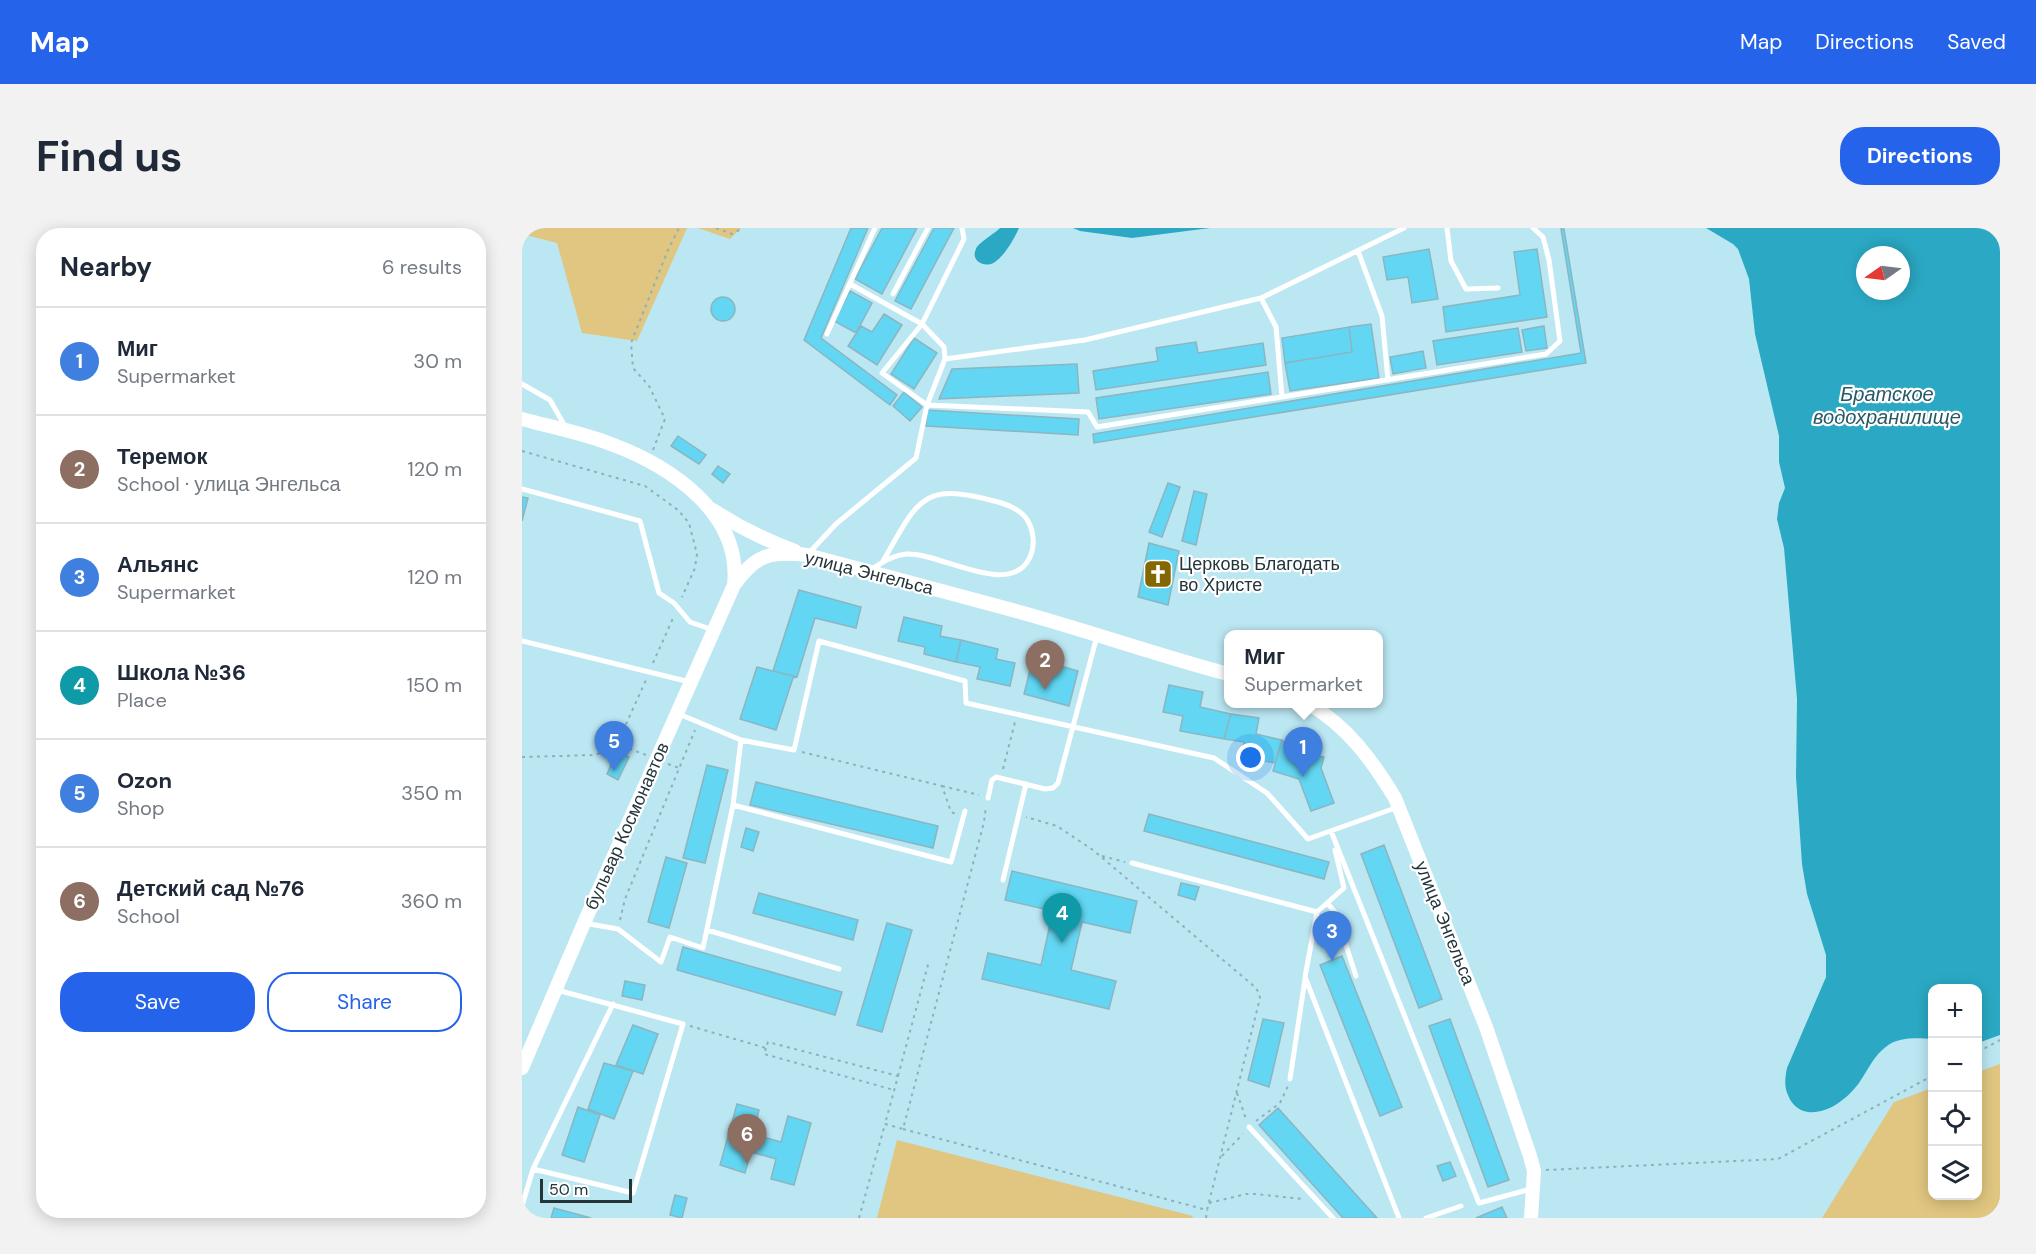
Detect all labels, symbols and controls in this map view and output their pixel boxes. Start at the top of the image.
text: Map [30,24,90,61]
text: Map [1740,28,1782,56]
text: Directions [1815,28,1914,56]
text: Saved [1947,28,2006,56]
button: Directions [1840,127,2000,185]
text: Find us [36,129,182,184]
north arrow [1856,246,1910,300]
text: Nearby [60,250,152,284]
text: 6 results [382,254,462,280]
text: Миг [117,334,158,363]
text: 1 [76,348,83,374]
text: 30 m [413,348,462,374]
text: Supermarket [117,363,236,389]
water label: Братское водохранилище [1813,381,1961,430]
text: Теремок [117,442,207,471]
text: 2 [74,456,85,482]
text: 120 m [408,456,462,482]
text: School · улица Энгельса [117,471,341,497]
street label: улица Энгельса [802,545,937,601]
text: Альянс [117,550,199,579]
place label: Церковь Благодать во Христе [1179,552,1340,597]
church icon: Церковь Благодать во Христе [1142,558,1174,590]
text: 3 [73,564,86,590]
text: 120 m [408,564,462,590]
text: Supermarket [117,579,236,605]
popup [1224,630,1383,708]
pin: 2 [1026,640,1064,690]
text: Миг [1244,642,1285,671]
text: Школа №36 [117,658,246,687]
text: Supermarket [1244,671,1363,697]
text: 4 [73,672,86,698]
text: 150 m [407,672,462,698]
text: Place [117,687,167,713]
pin: 5 [594,722,634,771]
pin: 1 [1284,728,1322,777]
street label: бульвар Космонавтов [579,738,675,914]
your location [1236,743,1265,772]
text: Ozon [117,766,172,795]
text: 5 [73,780,86,806]
text: 350 m [401,780,462,806]
text: Shop [117,795,164,821]
street label: улица Энгельса [1409,857,1481,989]
text: Детский сад №76 [117,874,305,903]
text: 6 [73,888,86,914]
text: 360 m [401,888,462,914]
pin: 4 [1042,894,1082,943]
text: School [117,903,180,929]
pin: 3 [1312,912,1352,961]
button: Save [60,972,255,1032]
button: Share [267,972,462,1032]
map controls [1928,984,1982,1200]
button: + [1928,984,1982,1038]
button: − [1928,1038,1982,1092]
button: locate [1928,1092,1982,1146]
pin: 6 [728,1114,766,1164]
button: layers [1928,1146,1982,1200]
scale bar [540,1176,632,1204]
text: 50 m [549,1179,588,1200]

